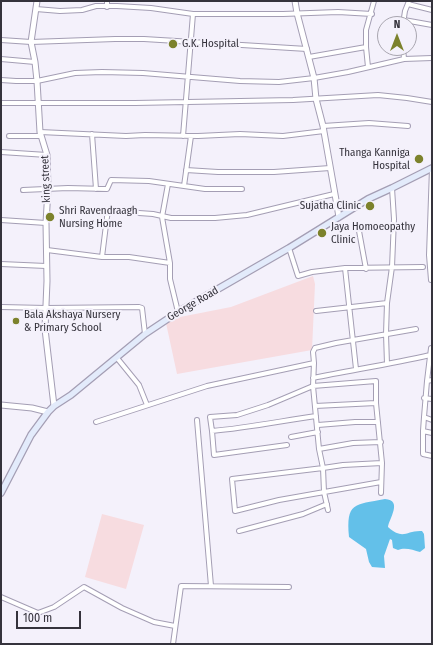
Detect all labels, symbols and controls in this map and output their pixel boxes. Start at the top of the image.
north arrow [377,16,417,56]
text: N [394,18,400,31]
place label: G.K. Hospital [182,37,239,51]
marker: G.K. Hospital [167,38,179,50]
place label: Thanga Kanniga Hospital [339,146,410,172]
marker: Thanga Kanniga Hospital [413,153,425,165]
street label: king street [39,155,53,203]
place label: Sujatha Clinic [300,199,361,213]
marker: Sujatha Clinic [364,200,376,212]
place label: Shri Ravendraagh Nursing Home [59,204,138,230]
marker: Shri Ravendraagh Nursing Home [44,211,56,223]
place label: Jaya Homoeopathy Clinic [331,220,415,246]
marker: Jaya Homoeopathy Clinic [316,227,328,239]
street label: George Road [165,284,221,324]
place label: Bala Akshaya Nursery & Primary School [24,308,120,334]
marker: Bala Akshaya Nursery & Primary School [11,316,21,326]
scale bar [18,603,83,629]
text: 100 m [23,611,52,625]

